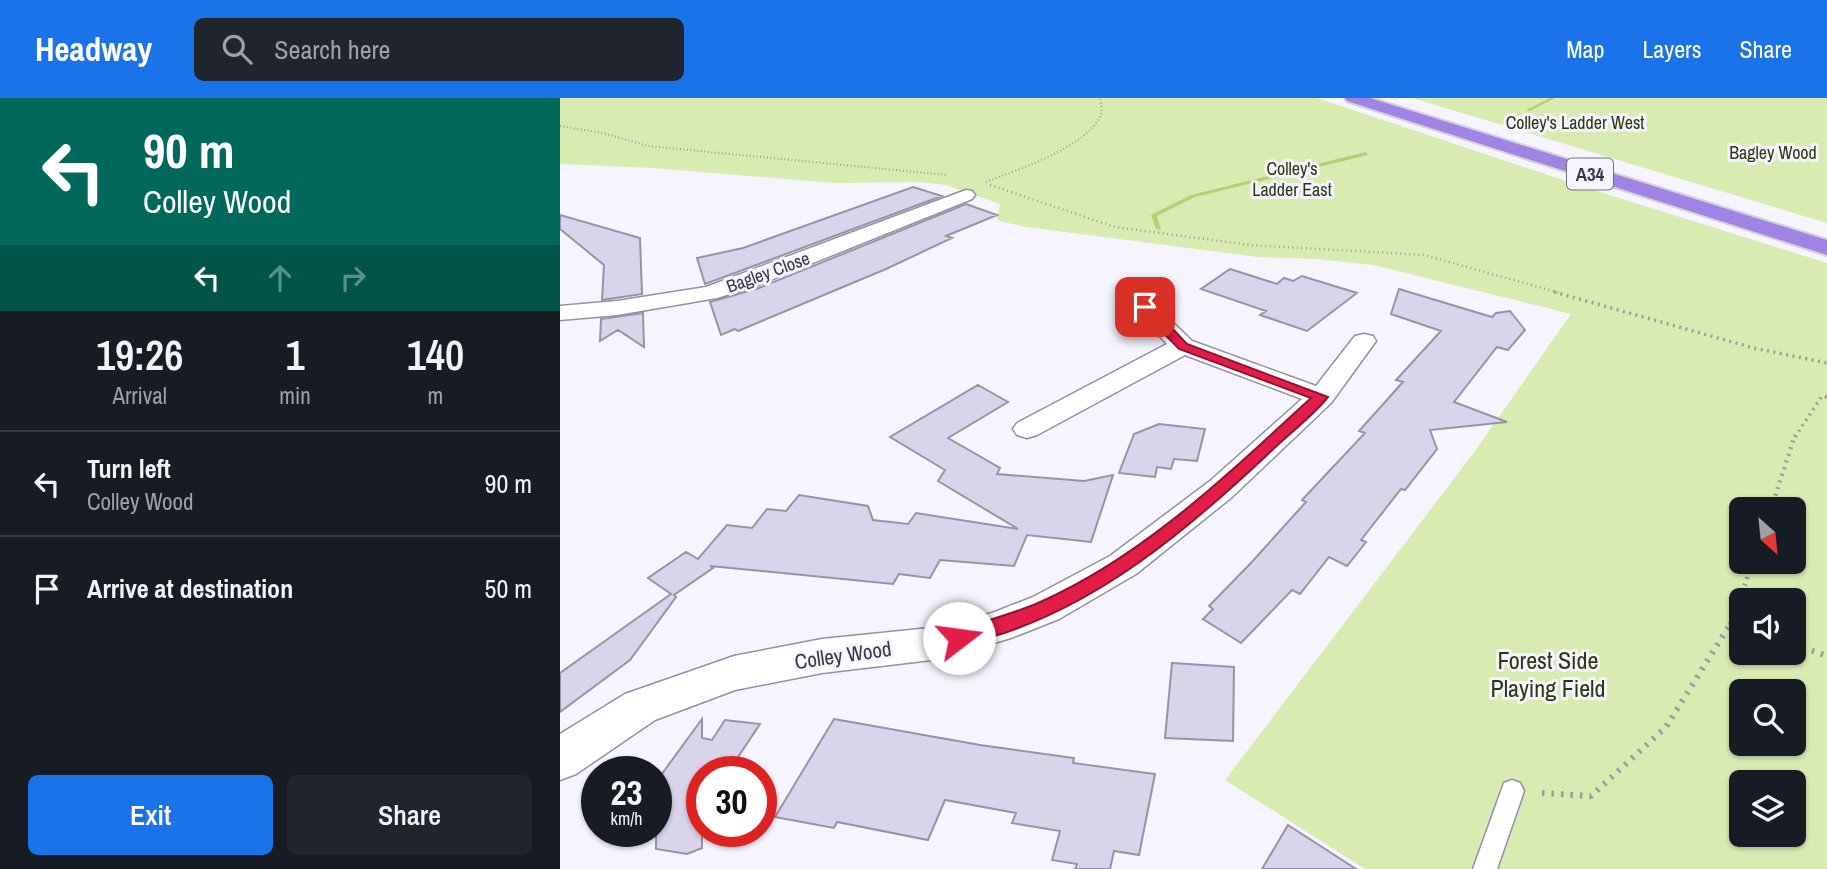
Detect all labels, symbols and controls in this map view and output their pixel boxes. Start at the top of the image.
search box [194,18,684,81]
text: Headway [35,27,152,71]
icon: search [218,30,256,68]
text: Search here [274,32,390,67]
text: Map [1566,33,1604,65]
text: Layers [1642,33,1701,65]
text: Share [1739,33,1792,65]
park label: Colley's Ladder West [1506,110,1644,135]
text: 90 m [143,117,235,183]
icon: left [28,126,119,217]
park label: Bagley Wood [1729,140,1817,165]
park label: Colley's Ladder East [1252,156,1332,202]
road number: A34 [1567,158,1613,190]
text: Colley Wood [143,180,291,223]
street label: Bagley Close [723,245,813,299]
icon: left [188,259,226,297]
icon: ahead [261,259,299,297]
icon: right [334,259,372,297]
pin [1115,277,1175,337]
icon: arrive [1126,288,1164,326]
text: 19:26 [96,327,183,383]
text: 1 [285,327,305,383]
text: 140 [407,327,464,383]
text: Arrival [112,380,167,411]
text: min [279,380,311,411]
text: m [428,380,443,411]
text: Turn left [87,451,171,486]
icon: left [28,465,66,503]
text: 90 m [485,466,532,501]
text: Colley Wood [87,486,194,517]
north arrow [1729,497,1806,574]
map controls [1729,497,1806,847]
icon: arrive [28,570,66,608]
text: Arrive at destination [87,571,293,606]
text: 50 m [485,571,532,606]
button: sound [1729,588,1806,665]
position arrow [922,601,996,675]
street label: Colley Wood [793,634,893,676]
park label: Forest Side Playing Field [1491,644,1605,704]
button: search [1729,679,1806,756]
speed limit sign: 30 [686,756,777,847]
text: 23 [611,769,642,816]
button: layers [1729,770,1806,847]
button: Exit [28,775,273,855]
button: Share [287,775,532,855]
text: km/h [611,806,643,831]

